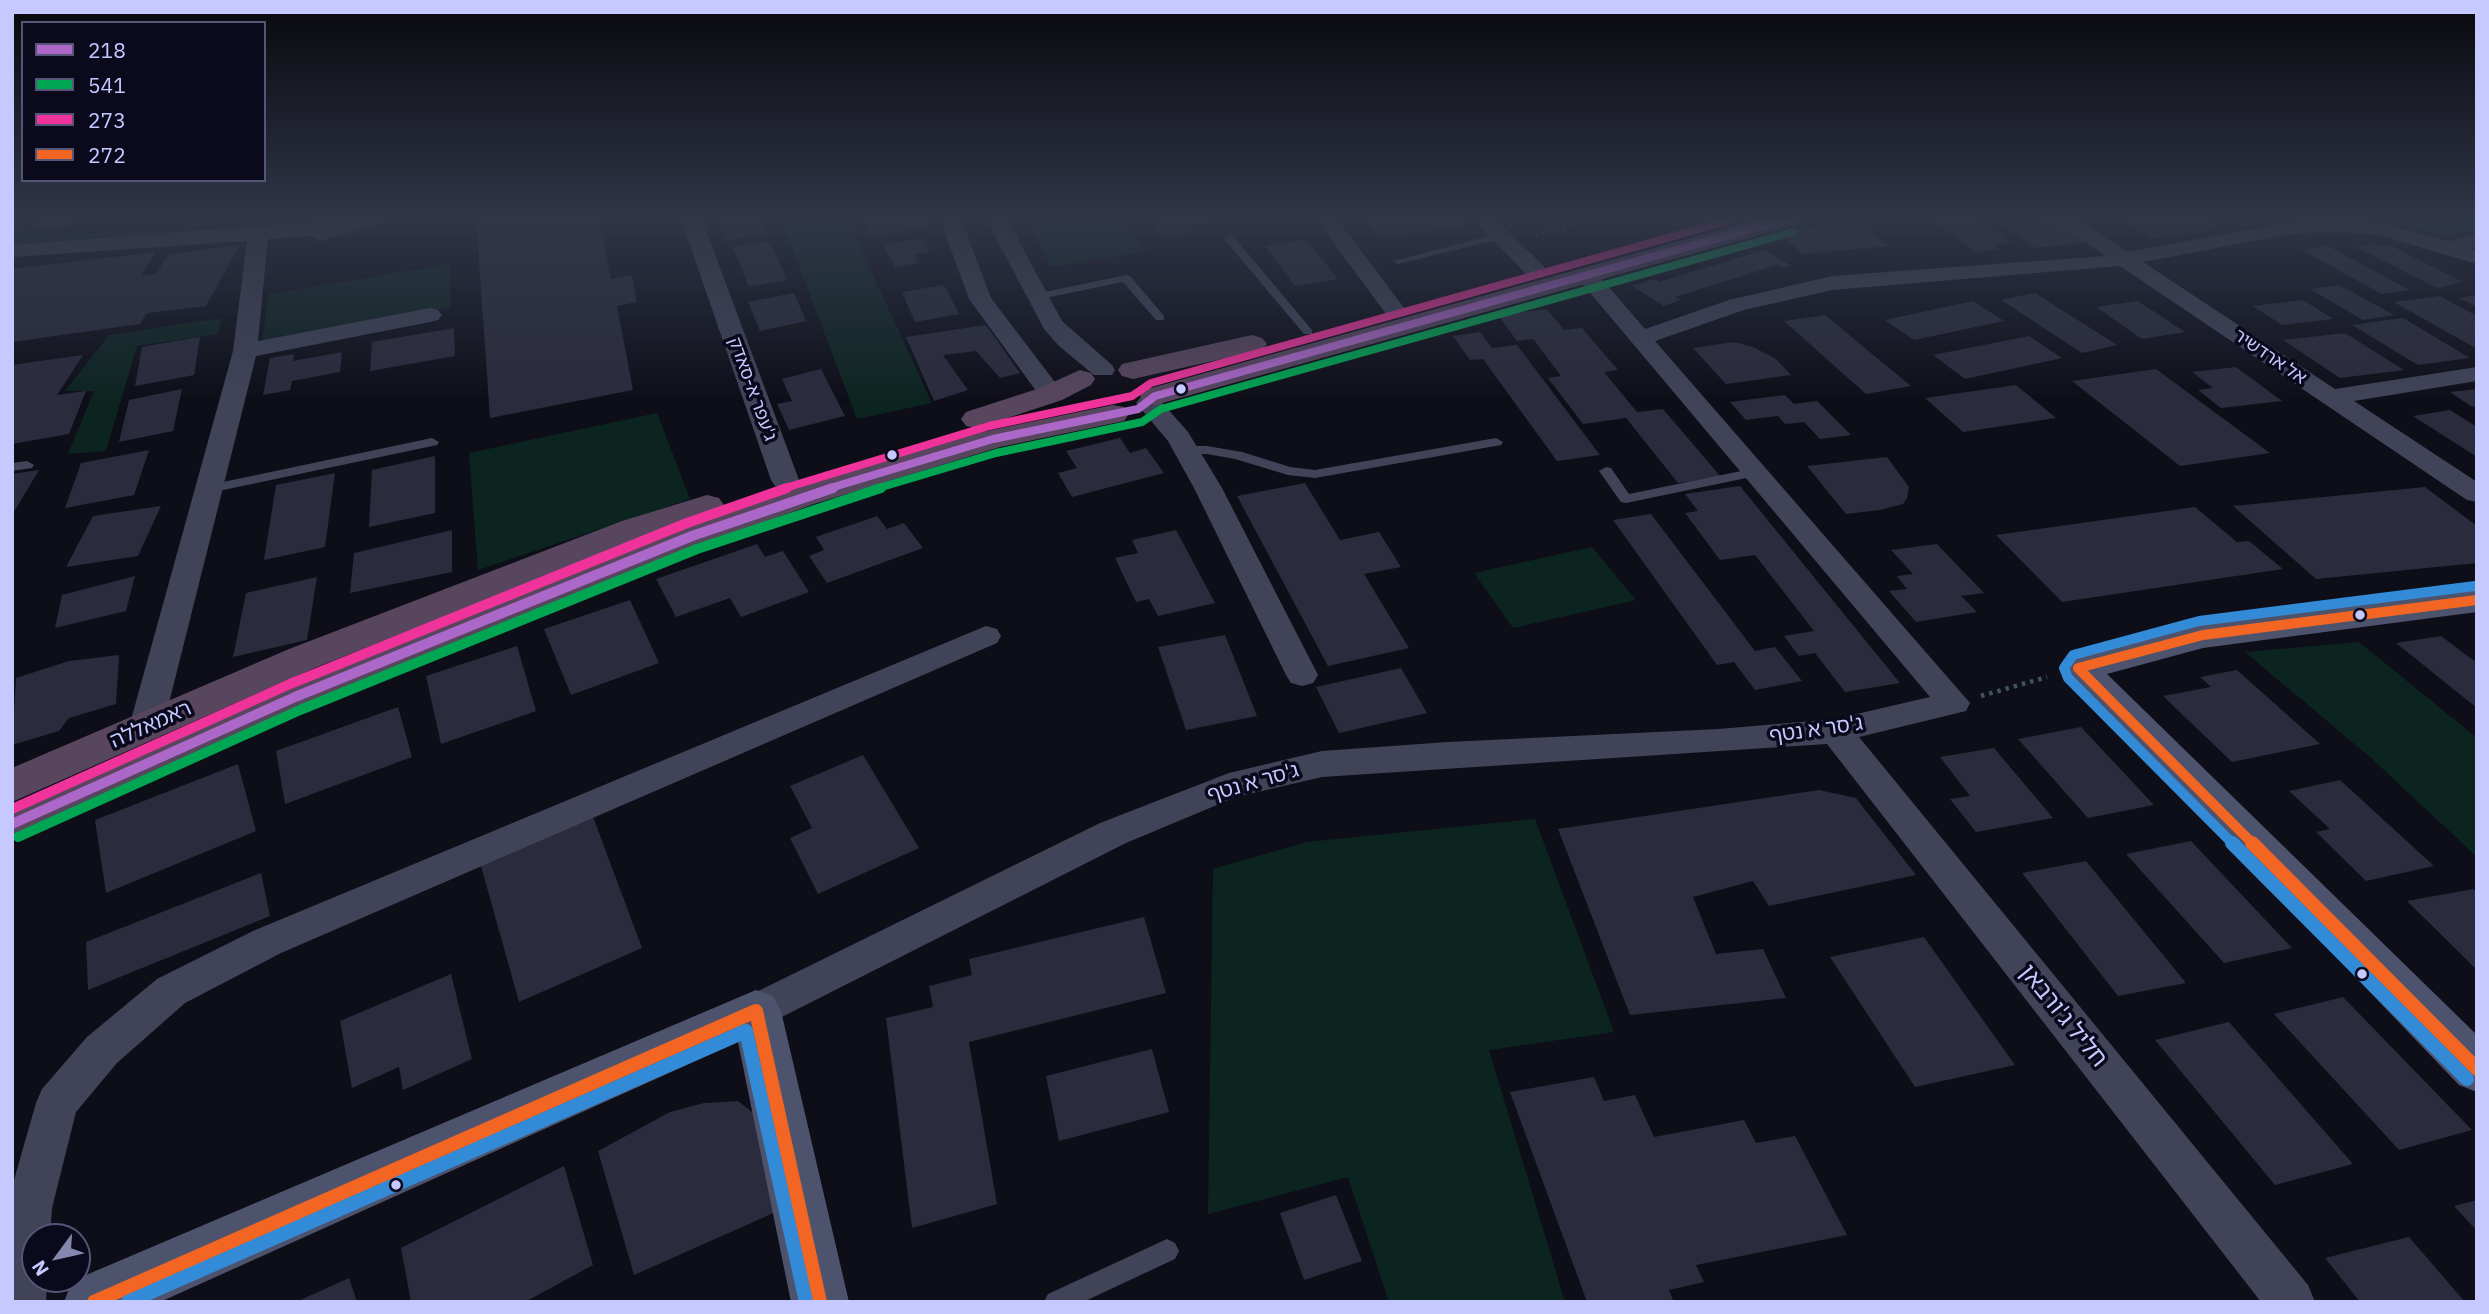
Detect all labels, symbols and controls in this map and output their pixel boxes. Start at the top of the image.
legend [21,21,266,182]
text: 218 [88,36,126,64]
text: 541 [88,71,126,99]
text: 273 [88,106,126,134]
text: 272 [88,141,126,169]
street label: אל ארדשיר [2230,325,2310,389]
street label: ג'עפר א-סאדק [723,334,781,444]
unlabelled marker [1174,382,1188,396]
unlabelled marker [885,448,899,462]
unlabelled marker [2353,608,2367,622]
street label: ראמאללה [106,696,196,754]
street label: ג'סר א נטף [1768,711,1864,749]
street label: ג'סר א נטף [1204,758,1302,808]
street label: חליל ג'ורבאן [2013,959,2113,1073]
unlabelled marker [2355,967,2369,981]
unlabelled marker [389,1178,403,1192]
north arrow [21,1223,91,1293]
text: N [26,1256,54,1281]

